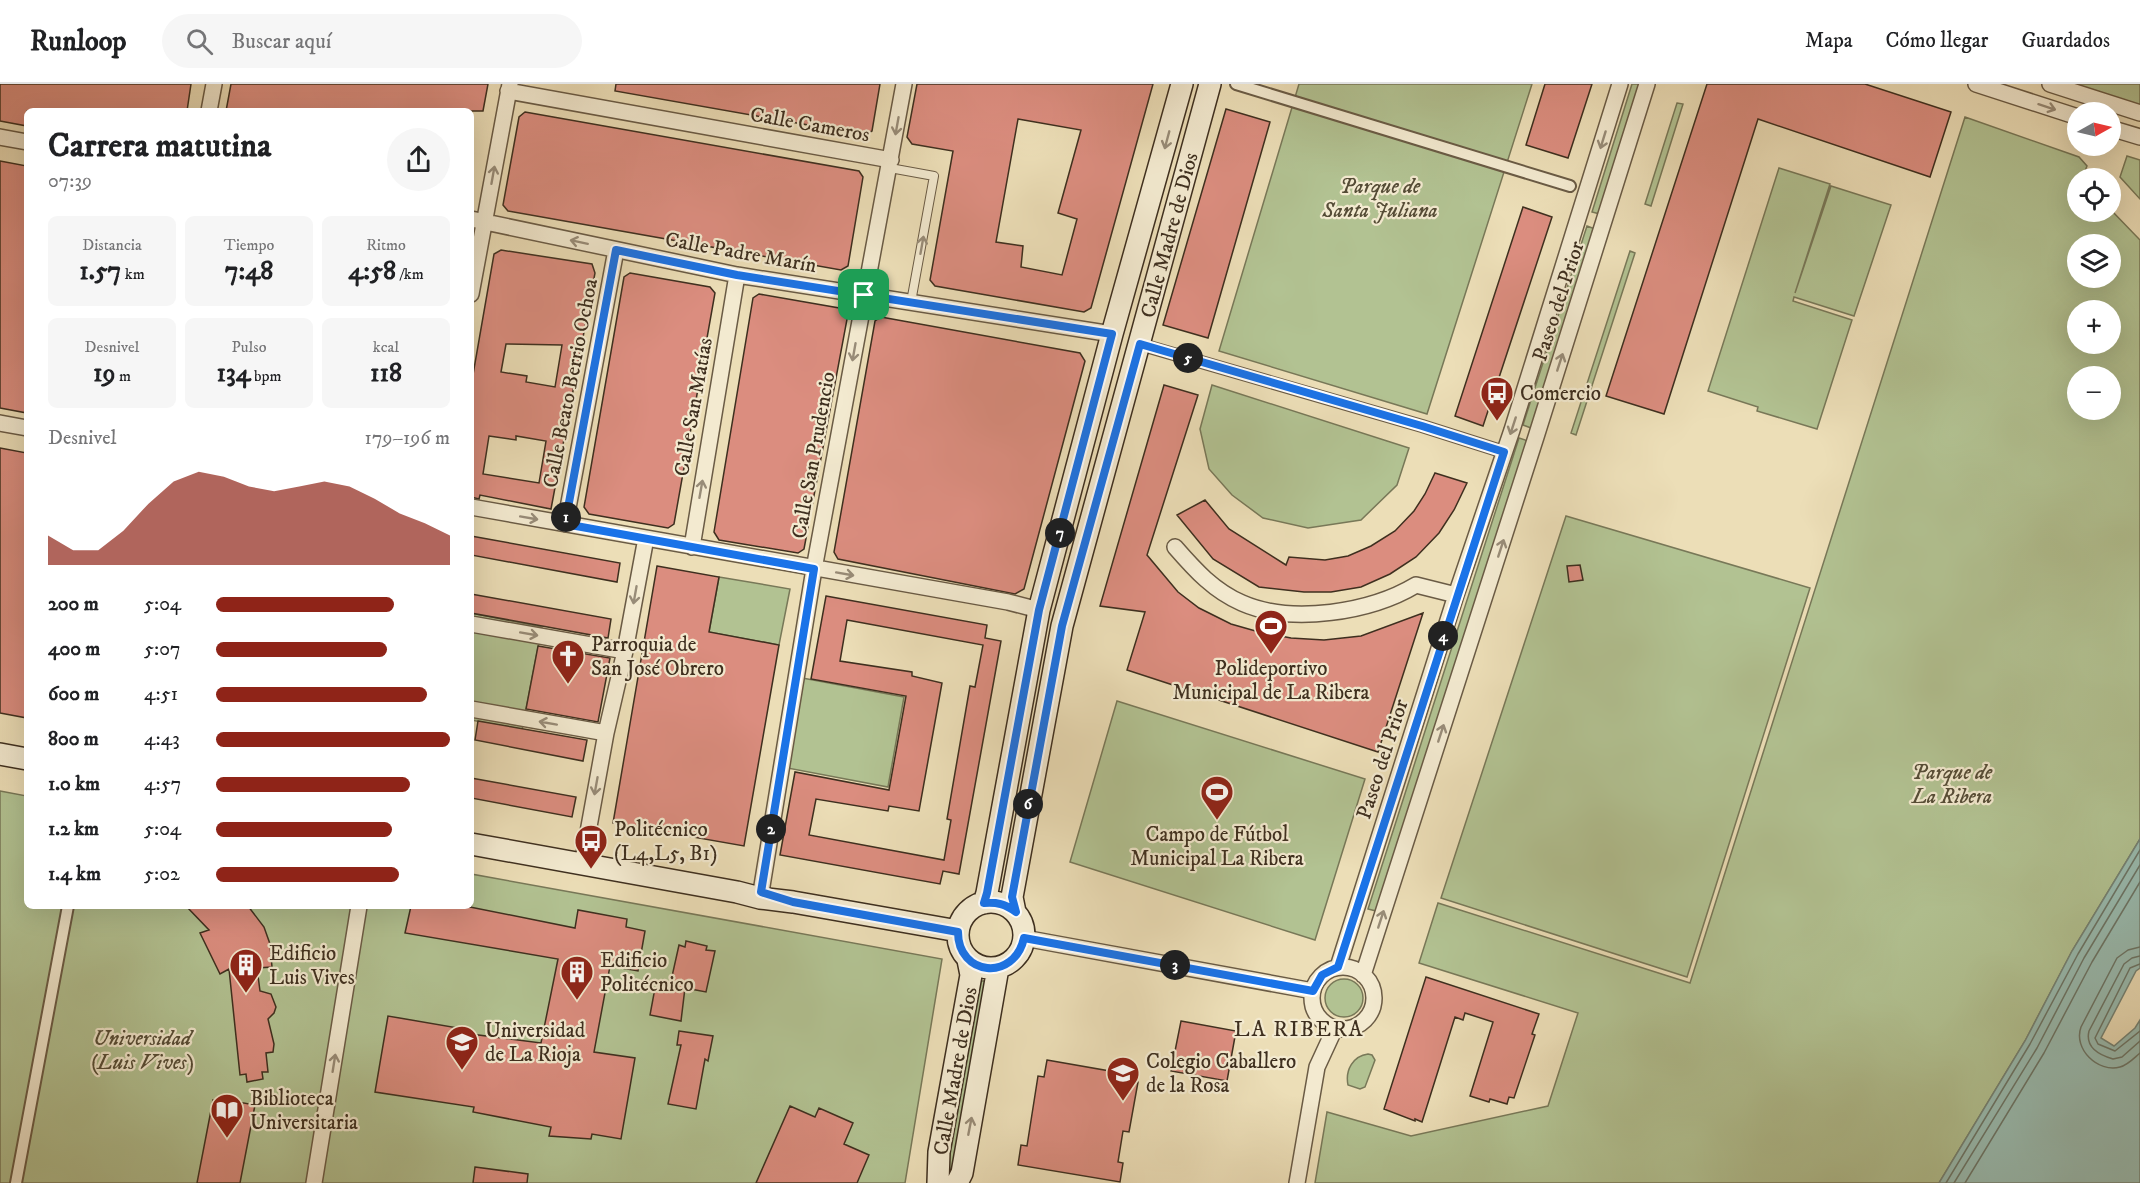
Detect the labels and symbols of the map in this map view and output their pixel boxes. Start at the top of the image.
street label: Calle Cameros [748,102,872,148]
one-way arrow [2037,102,2056,113]
north arrow [2067,102,2121,156]
one-way arrow [891,116,902,136]
one-way arrow [1597,130,1608,149]
one-way arrow [1161,131,1172,150]
street label: Calle Madre de Dios [1135,150,1205,321]
one-way arrow [488,165,499,185]
park label: Parque de Santa Juliana [1321,174,1438,224]
street label: Calle Padre Marín [663,227,819,279]
one-way arrow [570,236,589,247]
one-way arrow [916,236,927,255]
street label: Paseo del Prior [1527,238,1591,365]
pin [838,269,889,320]
street label: Calle Beato Berrio Ochoa [538,276,604,490]
street label: Calle San Matías [669,336,719,478]
one-way arrow [848,342,859,362]
pin: 5 [1173,343,1203,373]
one-way arrow [1555,353,1566,372]
street label: Calle San Prudencio [787,370,841,541]
bus stop icon: Comercio [1479,375,1515,422]
place label: Comercio [1520,381,1601,407]
one-way arrow [1507,416,1518,435]
one-way arrow [696,480,707,499]
pin: 1 [551,502,581,532]
one-way arrow [518,512,538,523]
pin: 7 [1045,518,1075,548]
one-way arrow [1496,539,1507,558]
one-way arrow [834,569,854,580]
one-way arrow [629,585,640,604]
sports icon: Polideportivo Municipal de La Ribera [1253,608,1289,655]
pin: 4 [1428,621,1458,651]
one-way arrow [518,629,538,640]
place label: Parroquia de San José Obrero [591,632,724,682]
church icon: Parroquia de San José Obrero [550,638,586,685]
place label: Polideportivo Municipal de La Ribera [1172,656,1370,706]
street label: Paseo del Prior [1351,696,1415,823]
one-way arrow [539,717,558,728]
one-way arrow [1436,724,1447,743]
park label: Parque de La Ribera [1911,760,1993,810]
sports icon: Campo de Fútbol Municipal La Ribera [1199,774,1235,821]
one-way arrow [590,776,601,795]
pin: 6 [1013,789,1043,819]
pin: 2 [756,814,786,844]
place label: Politécnico (L4,L5, B1) [614,817,717,867]
place label: Campo de Fútbol Municipal La Ribera [1130,822,1304,872]
bus stop icon: Politécnico (L4,L5, B1) [573,823,609,870]
one-way arrow [1376,910,1387,929]
place label: Edificio Luis Vives [269,941,355,991]
building icon: Edificio Luis Vives [228,947,264,994]
place label: Edificio Politécnico [600,948,694,998]
pin: 3 [1160,950,1190,980]
building icon: Edificio Politécnico [559,954,595,1001]
street label: Calle Madre de Dios [928,985,984,1157]
district label: LA RIBERA [1234,1016,1364,1043]
place label: Universidad de La Rioja [485,1018,586,1068]
school or university icon: Universidad de La Rioja [444,1024,480,1071]
park label: Universidad (Luis Vives) [91,1026,194,1076]
place label: Colegio Caballero de la Rosa [1146,1049,1296,1099]
one-way arrow [329,1054,340,1073]
school or university icon: Colegio Caballero de la Rosa [1105,1055,1141,1102]
place label: Biblioteca Universitaria [250,1086,358,1136]
library icon: Biblioteca Universitaria [209,1092,245,1139]
one-way arrow [965,1117,976,1137]

